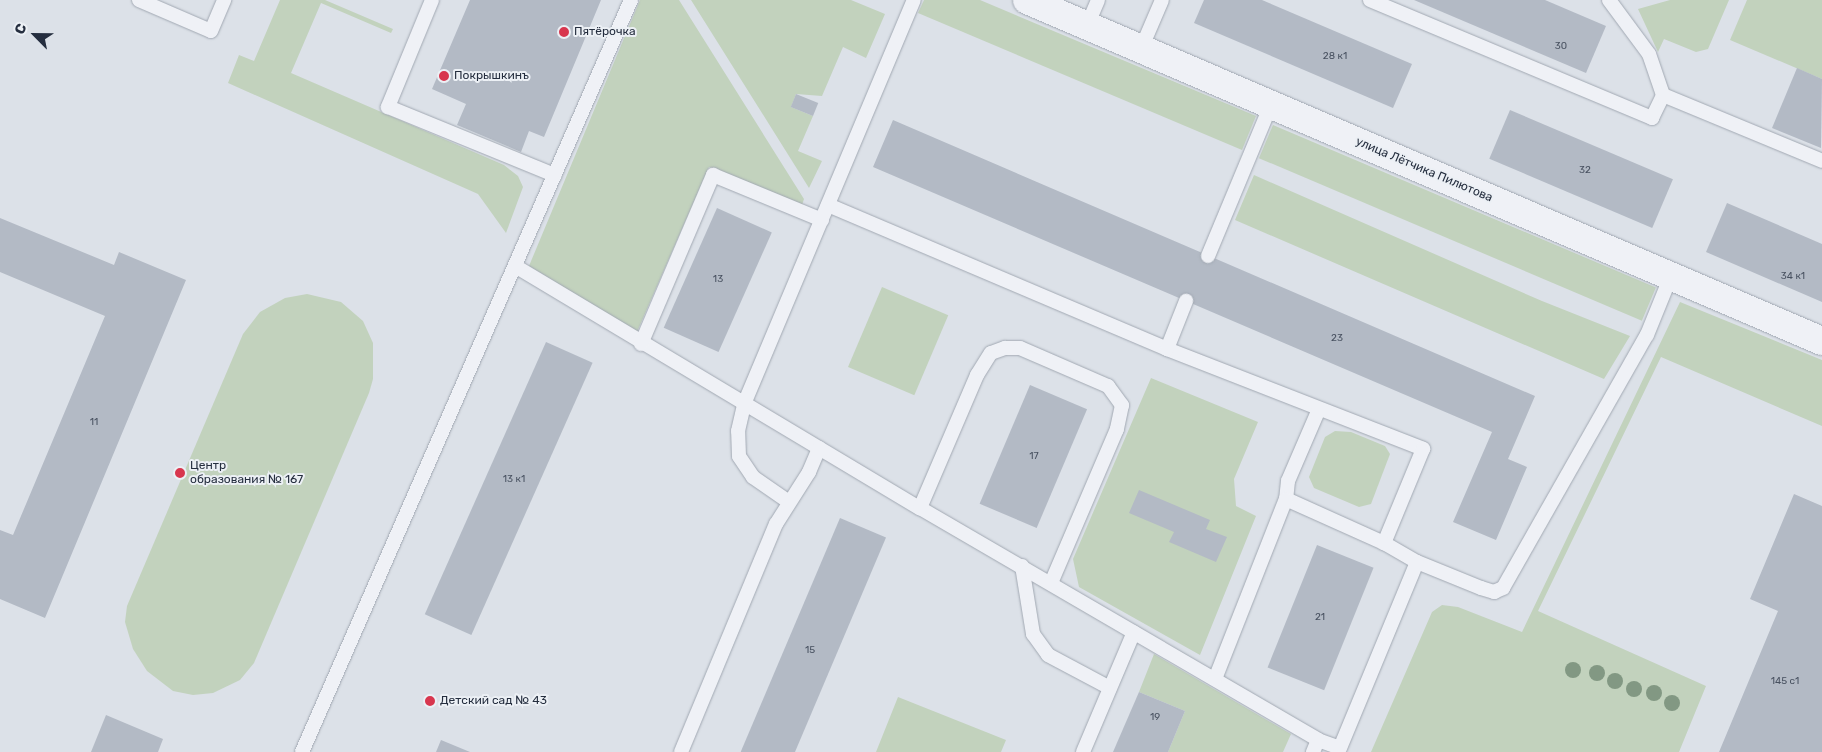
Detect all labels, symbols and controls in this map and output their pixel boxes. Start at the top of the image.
north arrow [10,10,60,60]
text: С [11,21,30,37]
place label: Пятёрочка [574,25,636,39]
marker: Пятёрочка [558,26,570,38]
house number: 30 [1555,41,1567,53]
house number: 28 к1 [1323,51,1347,63]
place label: Покрышкинъ [454,69,529,83]
marker: Покрышкинъ [438,70,450,82]
street label: улица Лётчика Пилютова [1353,135,1495,205]
house number: 32 [1579,165,1591,177]
house number: 34 к1 [1781,271,1805,283]
house number: 13 [713,274,723,286]
house number: 23 [1331,333,1343,345]
house number: 11 [90,417,98,429]
house number: 17 [1029,451,1039,463]
place label: Центр образования № 167 [190,459,303,487]
marker: Центр образования № 167 [174,467,186,479]
house number: 13 к1 [503,474,525,486]
house number: 21 [1315,612,1325,624]
house number: 15 [805,645,815,657]
house number: 145 с1 [1771,676,1799,688]
place label: Детский сад № 43 [440,694,547,708]
marker: Детский сад № 43 [424,695,436,707]
house number: 19 [1150,712,1160,724]

